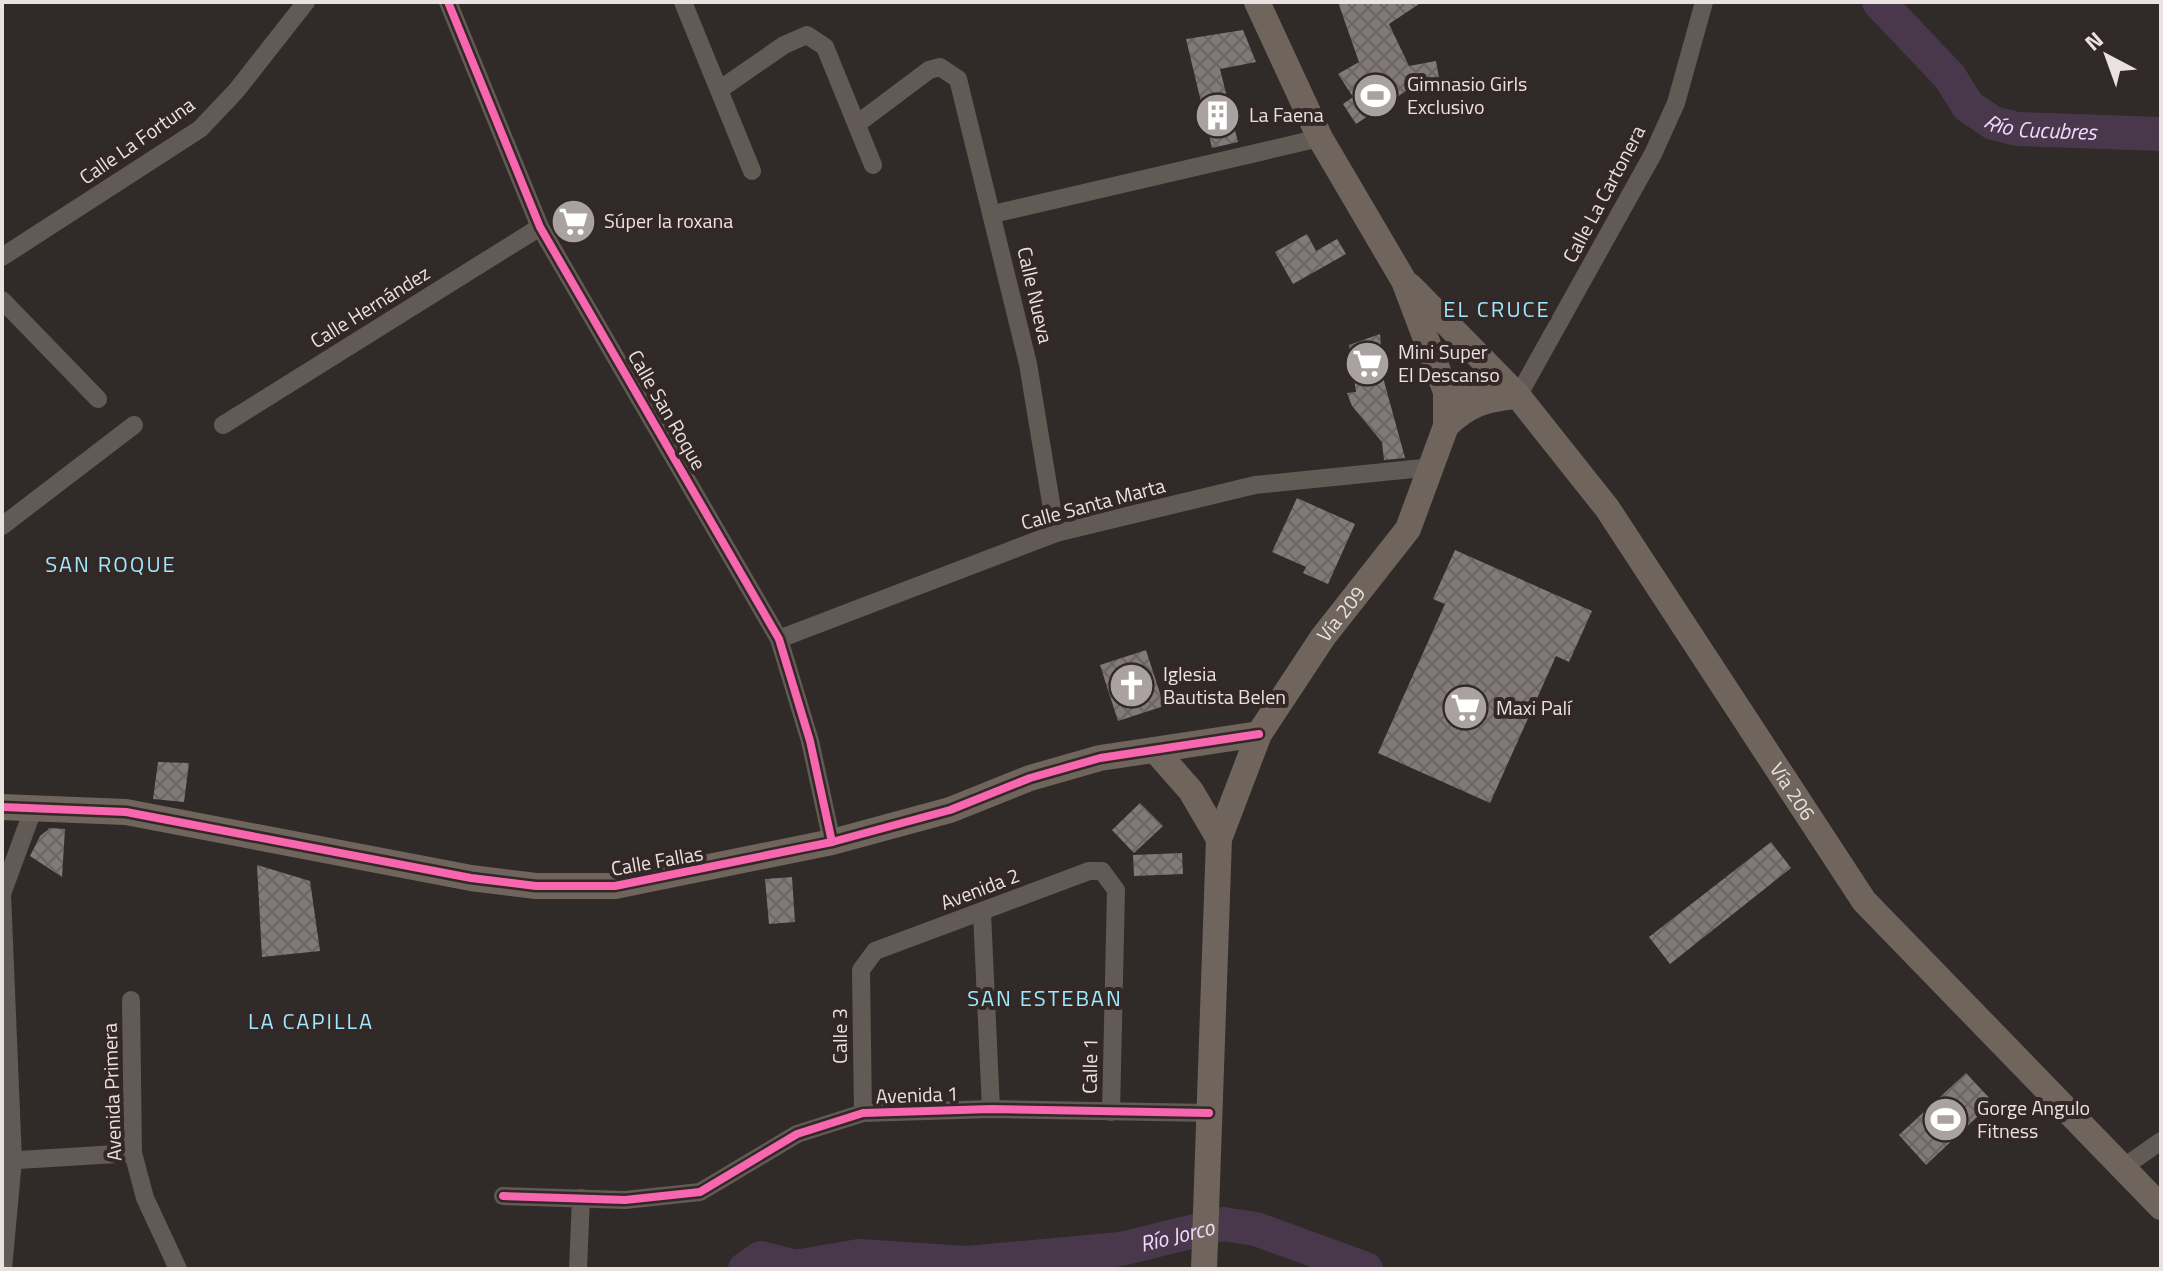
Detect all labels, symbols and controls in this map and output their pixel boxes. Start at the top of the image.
north arrow [2067,16,2147,96]
text: N [2077,23,2111,59]
place label: Gimnasio Girls Exclusivo [1407,68,1527,122]
sports icon: Gimnasio Girls Exclusivo [1352,72,1400,120]
street label: Calle La Fortuna [73,89,201,192]
building icon: La Faena [1194,91,1242,139]
place label: La Faena [1249,99,1324,130]
water label: Río Cucubres [1977,105,2099,149]
street label: Calle La Cartonera [1554,119,1653,268]
supermarket icon: Súper la roxana [549,197,597,245]
place label: Súper la roxana [604,205,733,236]
street label: Calle Nueva [1009,244,1062,346]
street label: Calle Hernández [304,257,436,356]
district label: EL CRUCE [1443,292,1551,326]
place label: Mini Super El Descanso [1398,336,1500,390]
supermarket icon: Mini Super El Descanso [1343,339,1391,387]
street label: Calle San Roque [620,344,715,476]
street label: Calle Santa Marta [1017,469,1169,538]
district label: SAN ROQUE [45,547,177,581]
street label: Vía 209 [1309,579,1373,649]
place label: Iglesia Bautista Belen [1163,658,1286,712]
church icon: Iglesia Bautista Belen [1108,661,1156,709]
supermarket icon: Maxi Palí [1441,684,1489,732]
place label: Maxi Palí [1496,692,1573,723]
street label: Vía 206 [1762,756,1823,827]
street label: Calle Fallas [608,837,705,884]
street label: Avenida 2 [936,859,1024,918]
district label: SAN ESTEBAN [967,981,1123,1015]
district label: LA CAPILLA [248,1004,374,1038]
street label: Calle 3 [824,1008,855,1064]
street label: Avenida Primera [94,1022,129,1162]
street label: Calle 1 [1074,1038,1105,1094]
street label: Avenida 1 [875,1078,959,1111]
place label: Gorge Angulo Fitness [1977,1092,2090,1146]
sports icon: Gorge Angulo Fitness [1922,1095,1970,1143]
water label: Río Jorco [1136,1210,1219,1261]

